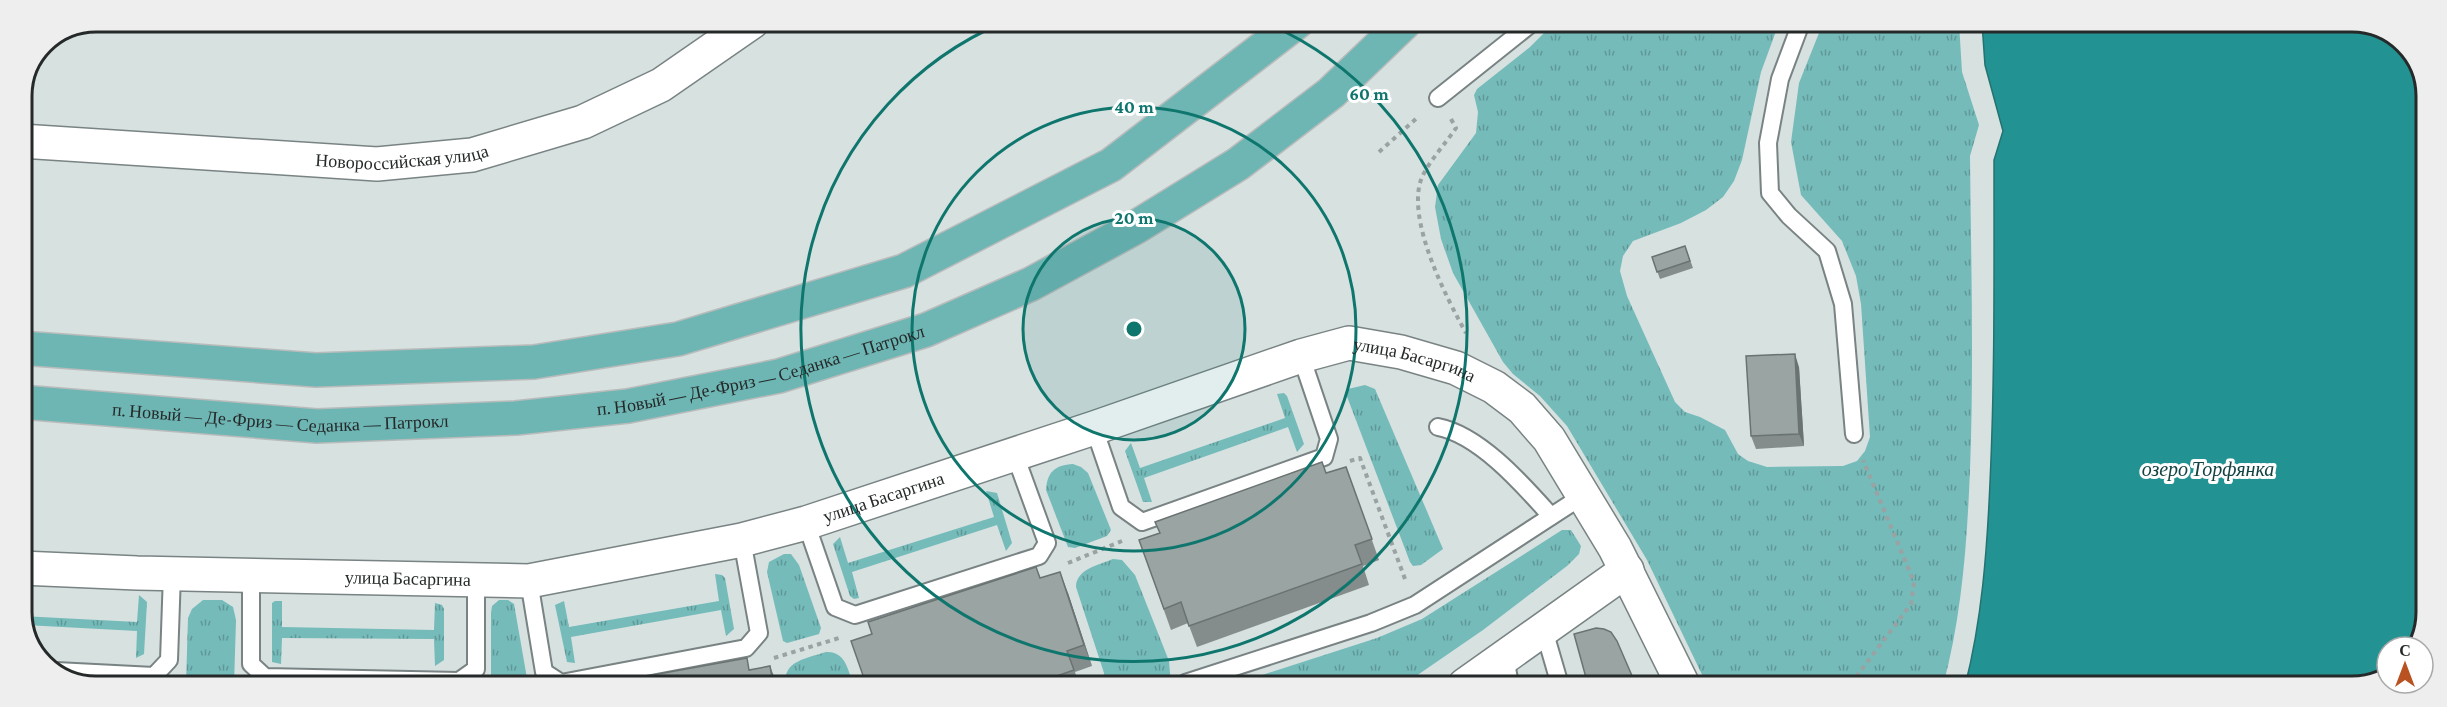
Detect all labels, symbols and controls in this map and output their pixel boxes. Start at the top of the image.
text: 60 m [1349,84,1389,104]
text: 40 m [1114,97,1154,117]
street label: Новороссийская улица [315,141,491,174]
text: 20 m [1115,208,1154,228]
centre of rings [1124,319,1144,339]
street label: п. Новый — Де-Фриз — Седанка — Патрокл [596,321,927,419]
street label: улица Басаргина [1352,334,1479,386]
street label: п. Новый — Де-Фриз — Седанка — Патрокл [111,399,449,436]
water label: озеро Торфянка [2142,458,2274,481]
street label: улица Басаргина [821,468,947,527]
street label: улица Басаргина [345,567,471,590]
north arrow [2375,635,2435,695]
text: С [2399,642,2411,659]

